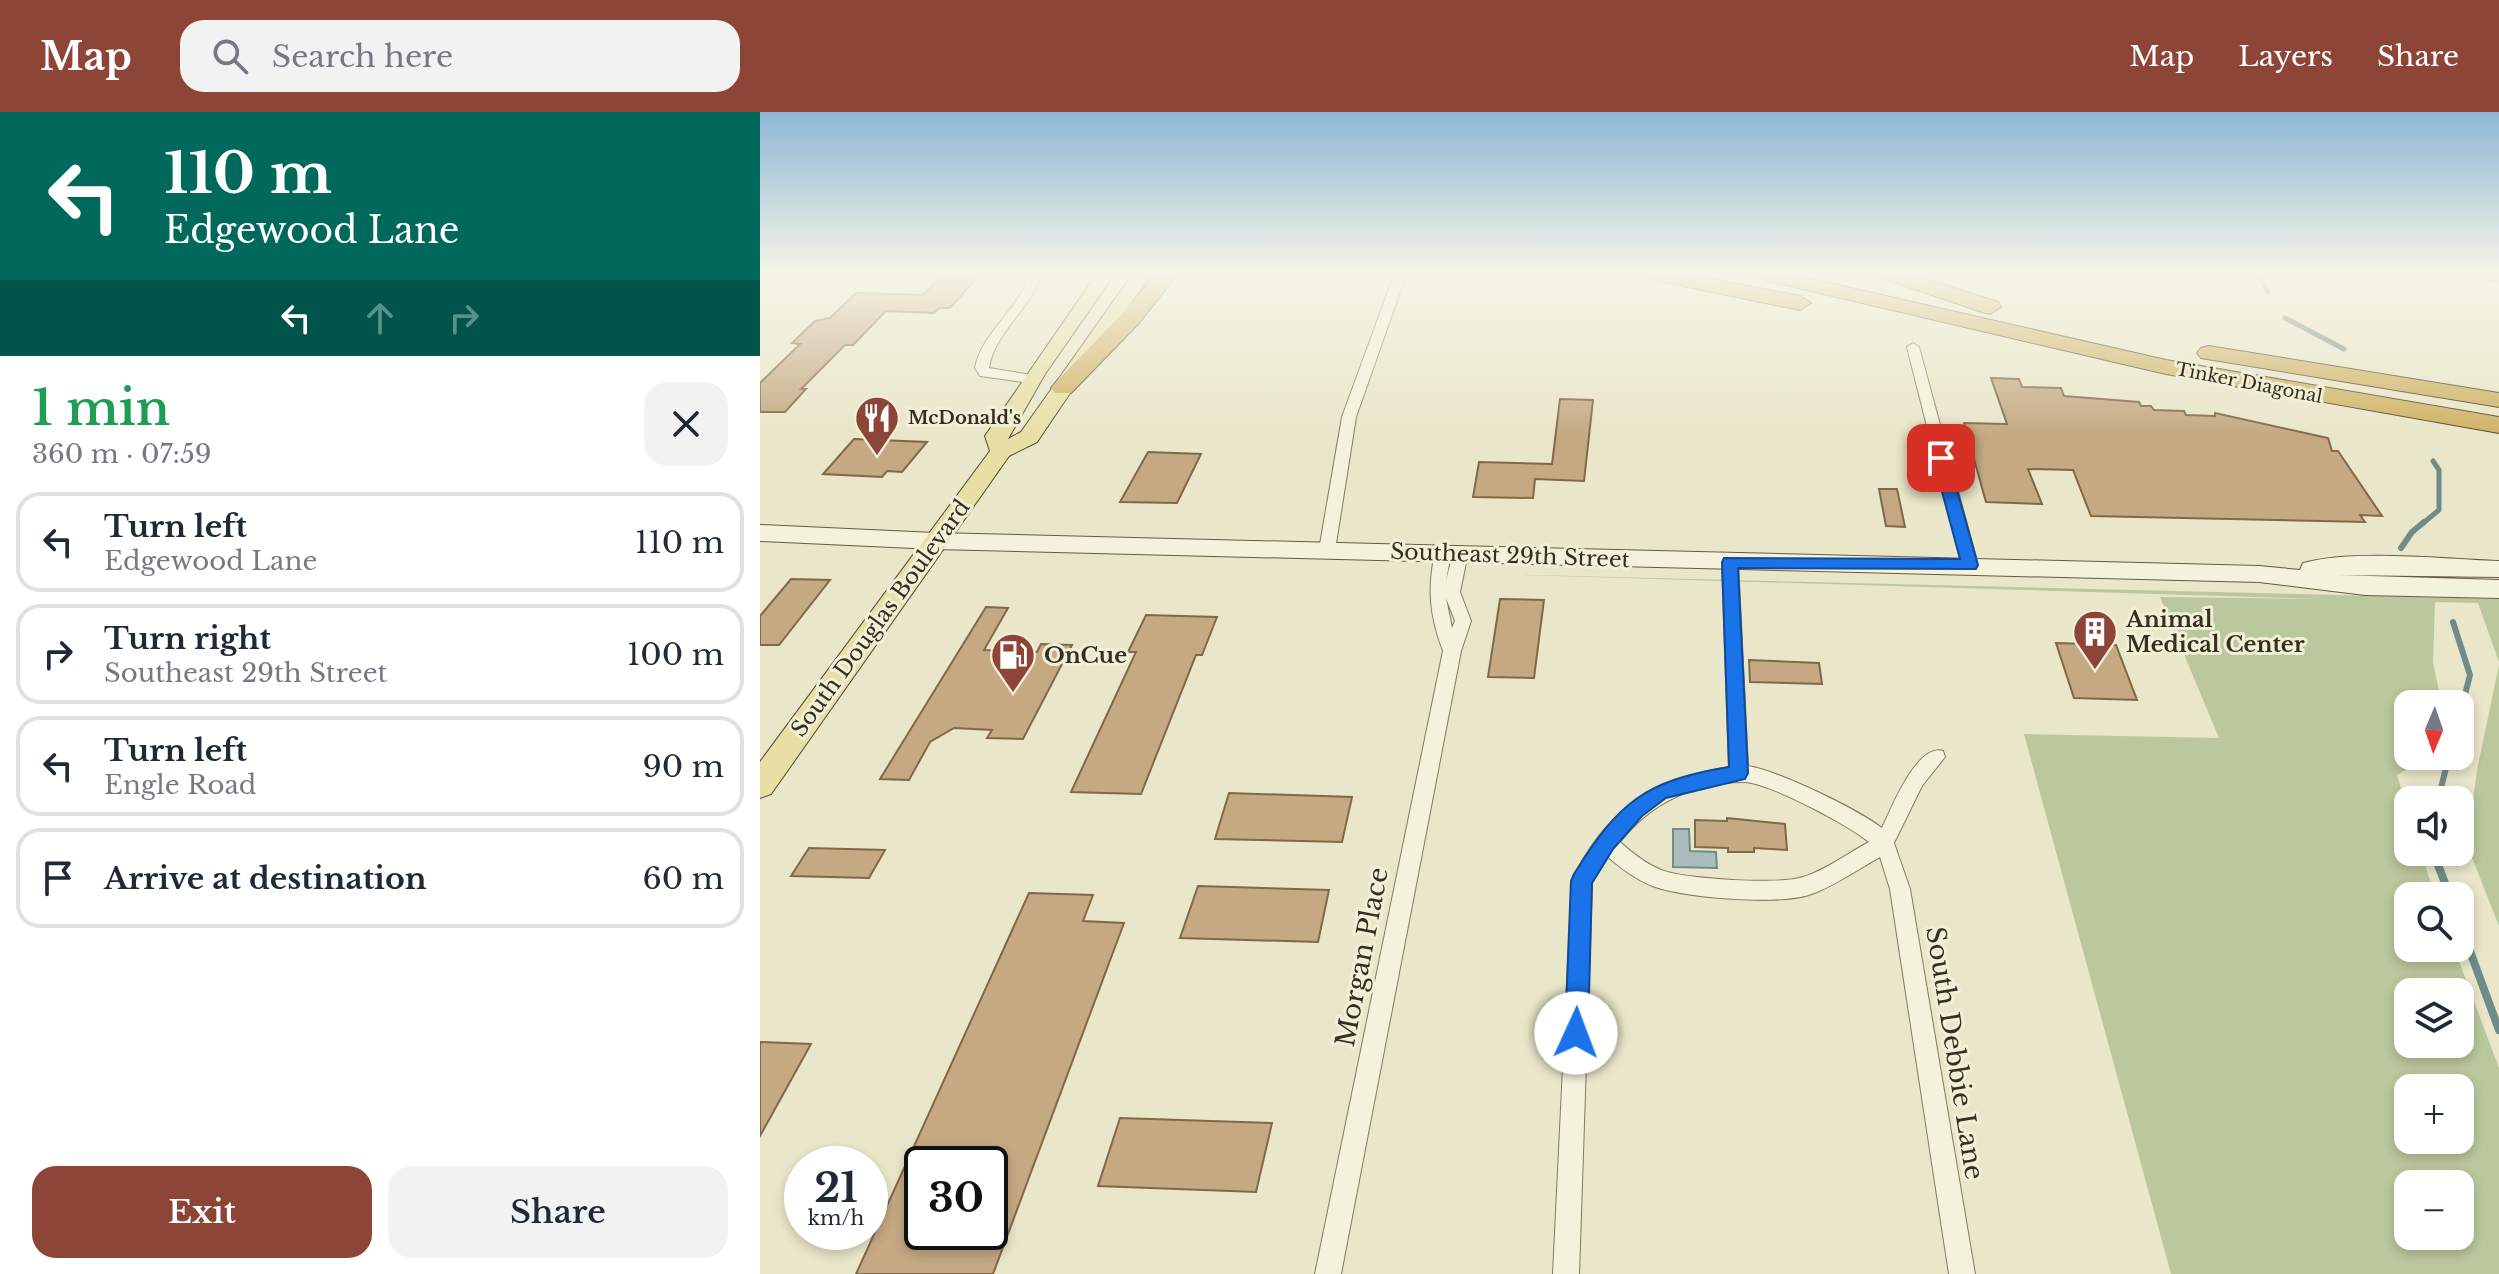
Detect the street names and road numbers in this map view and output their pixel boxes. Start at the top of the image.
street label: Tinker Diagonal [2174,358,2324,408]
street label: South Douglas Boulevard [785,494,976,742]
street label: Southeast 29th Street [1390,538,1631,573]
street label: Morgan Place [1329,865,1395,1049]
street label: South Debbie Lane [1919,924,1991,1182]

